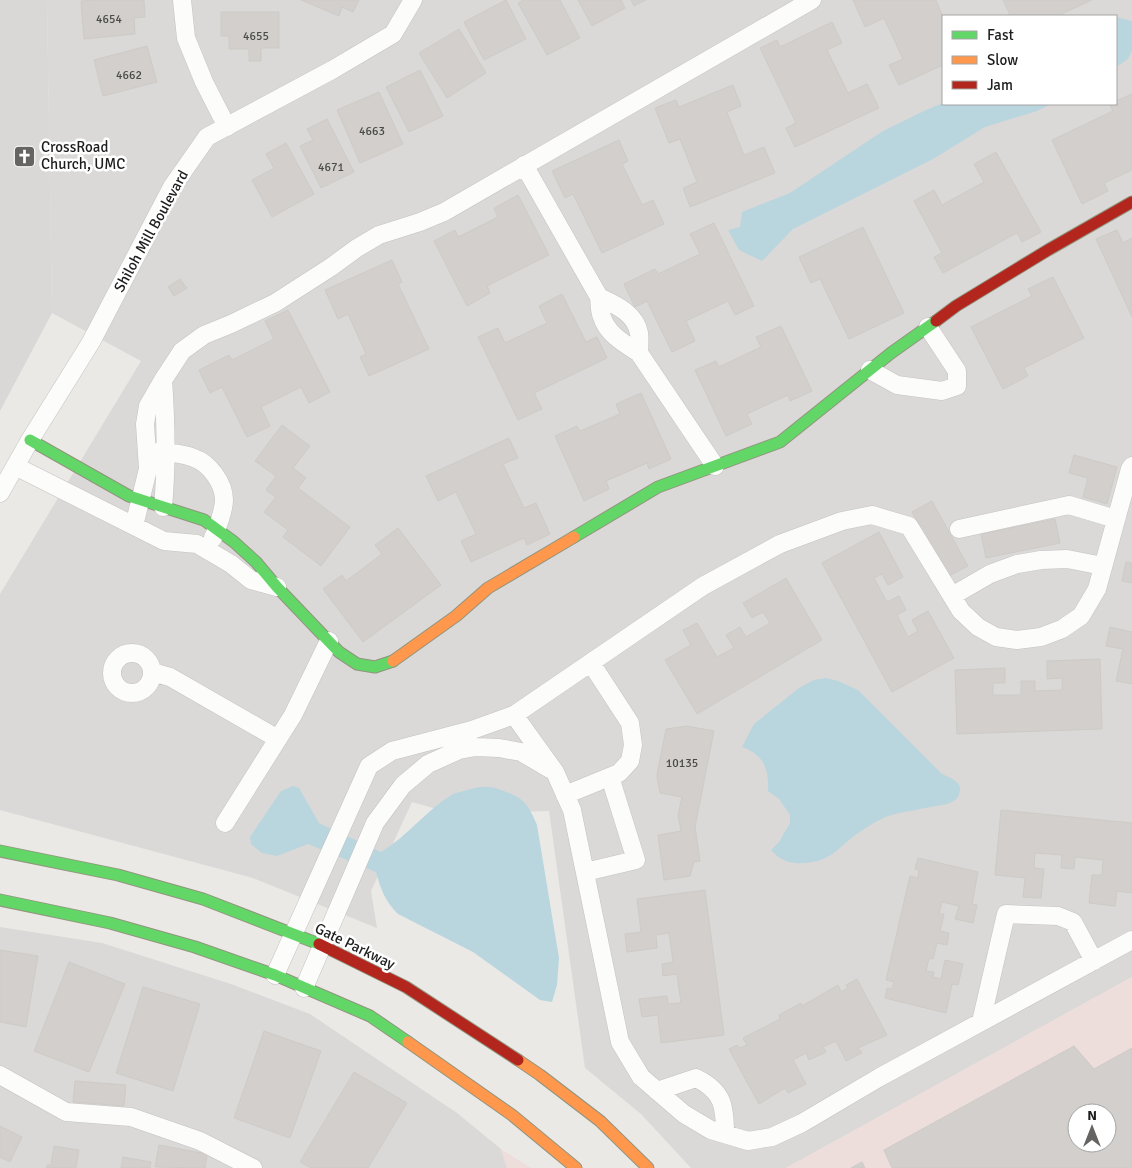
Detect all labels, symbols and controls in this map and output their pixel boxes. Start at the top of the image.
house number: 4654 [96,12,122,27]
legend [942,15,1117,105]
text: Fast [987,26,1014,44]
house number: 4655 [243,29,269,44]
text: Slow [987,51,1018,69]
house number: 4662 [116,68,142,83]
text: Jam [987,76,1013,94]
house number: 4663 [359,124,385,139]
place label: CrossRoad Church, UMC [41,138,125,173]
church icon: CrossRoad Church, UMC [13,144,37,168]
house number: 4671 [318,160,344,175]
street label: Shiloh Mill Boulevard [110,167,192,295]
house number: 10135 [666,756,698,771]
street label: Gate Parkway [312,919,398,973]
north arrow [1067,1103,1117,1153]
text: N [1087,1107,1097,1124]

